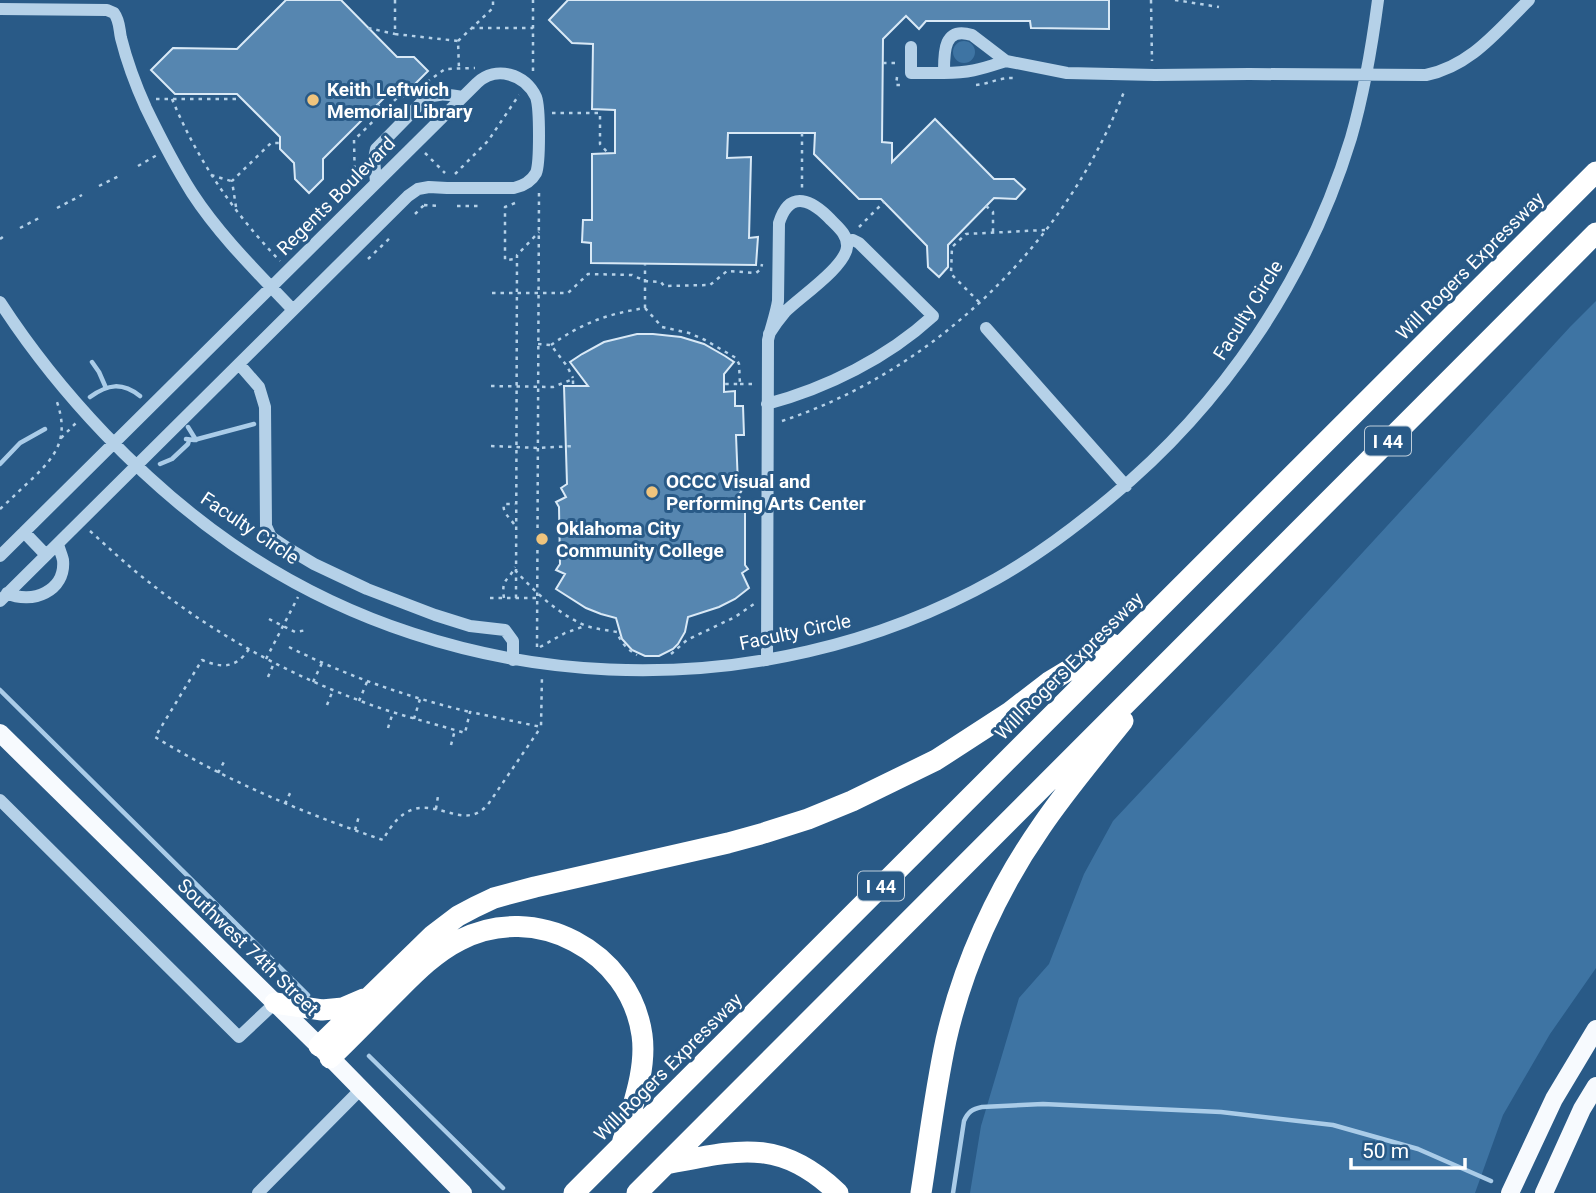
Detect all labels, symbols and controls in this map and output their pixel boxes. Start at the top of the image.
place label: Keith Leftwich Memorial Library [327,78,473,123]
marker: Keith Leftwich Memorial Library [305,92,321,108]
street label: Regents Boulevard [272,132,400,260]
street label: Will Rogers Expressway [1391,187,1549,345]
street label: Faculty Circle [1208,256,1288,364]
road number: I 44 [1365,426,1411,456]
place label: OCCC Visual and Performing Arts Center [666,470,866,515]
marker: OCCC Visual and Performing Arts Center [644,484,660,500]
street label: Faculty Circle [197,487,303,569]
place label: Oklahoma City Community College [556,517,724,562]
marker: Oklahoma City Community College [534,531,550,547]
street label: Will Rogers Expressway [990,587,1148,745]
street label: Faculty Circle [737,609,853,655]
road number: I 44 [858,872,904,900]
street label: Southwest 74th Street [173,874,323,1020]
street label: Will Rogers Expressway [589,988,747,1146]
scale bar [1351,1126,1465,1170]
text: 50 m [1362,1139,1409,1163]

